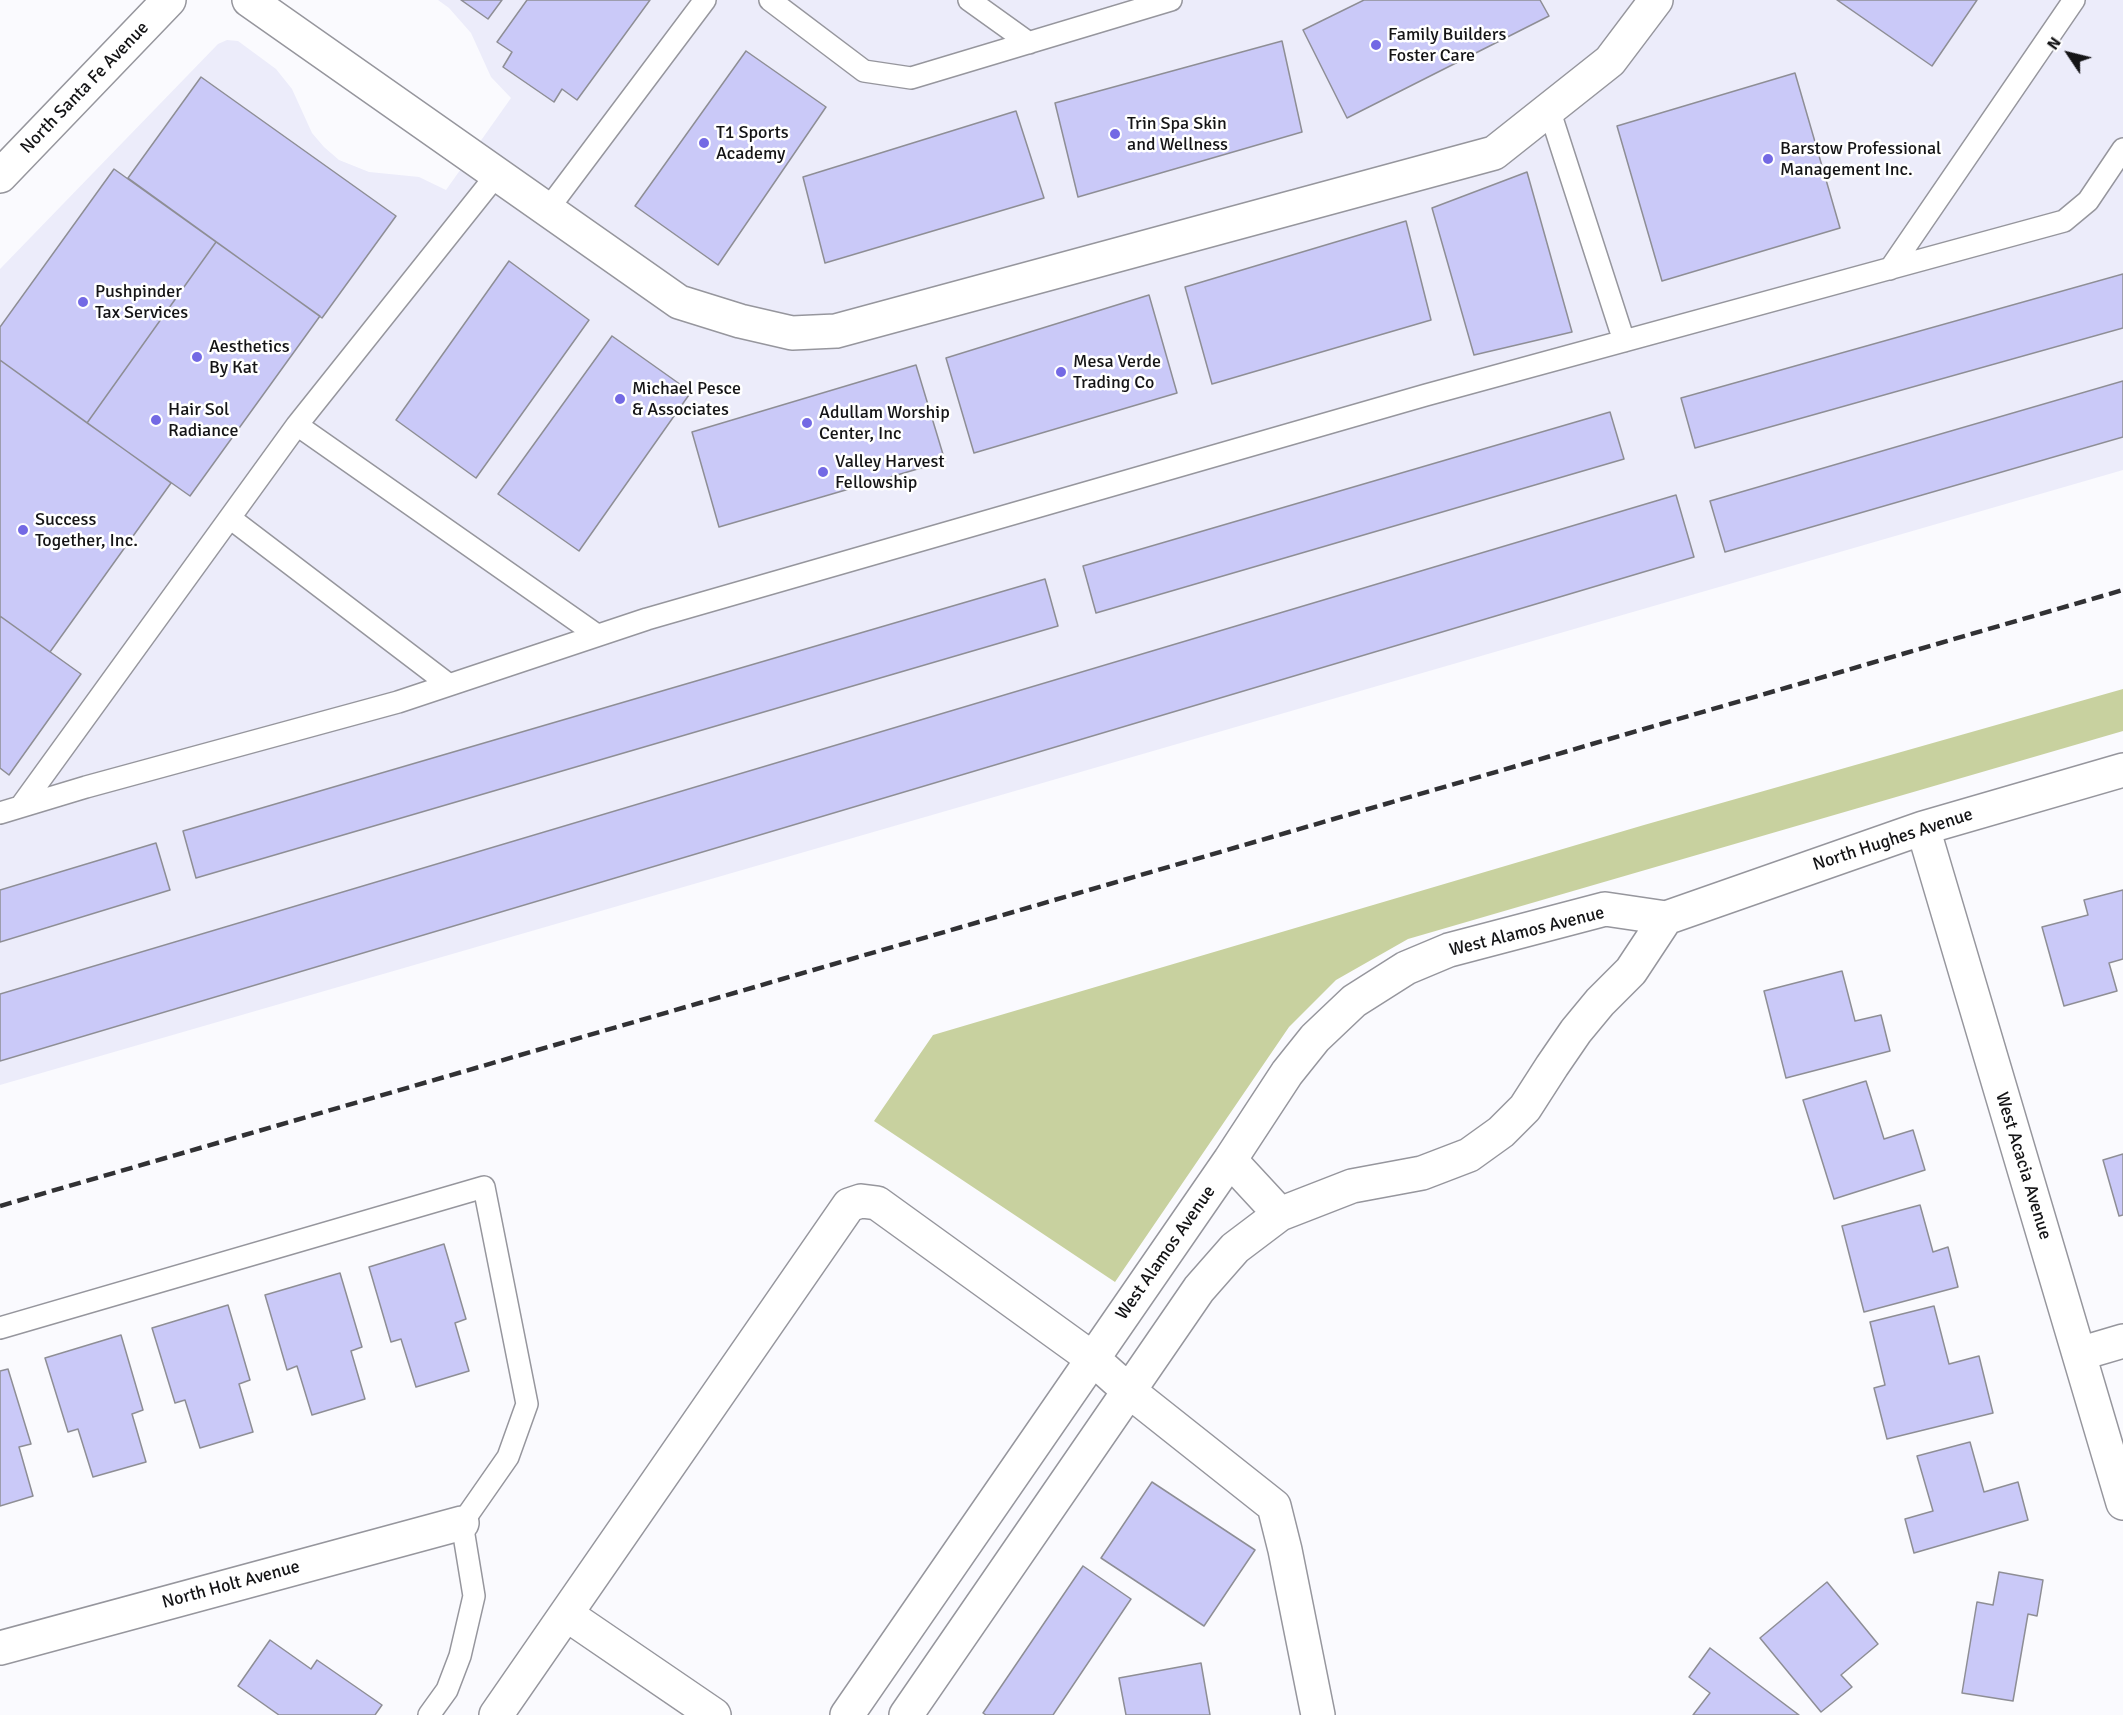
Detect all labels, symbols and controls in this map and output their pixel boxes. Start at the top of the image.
street label: North Santa Fe Avenue [16,18,154,158]
place label: Family Builders Foster Care [1388,24,1506,66]
north arrow [2039,24,2099,84]
text: N [2043,33,2066,54]
marker: Family Builders Foster Care [1369,38,1383,52]
place label: Trin Spa Skin and Wellness [1127,113,1228,156]
place label: T1 Sports Academy [716,122,789,164]
marker: Trin Spa Skin and Wellness [1108,127,1122,141]
marker: T1 Sports Academy [697,136,711,150]
place label: Barstow Professional Management Inc. [1780,138,1941,180]
marker: Barstow Professional Management Inc. [1761,152,1775,166]
place label: Pushpinder Tax Services [95,281,188,324]
marker: Pushpinder Tax Services [76,295,90,309]
place label: Aesthetics By Kat [209,336,290,378]
marker: Aesthetics By Kat [190,350,204,364]
place label: Mesa Verde Trading Co [1073,351,1161,394]
marker: Mesa Verde Trading Co [1054,365,1068,379]
place label: Michael Pesce & Associates [632,378,741,420]
marker: Michael Pesce & Associates [613,392,627,406]
place label: Hair Sol Radiance [168,399,238,442]
place label: Adullam Worship Center, Inc [819,402,950,444]
marker: Hair Sol Radiance [149,413,163,427]
marker: Adullam Worship Center, Inc [800,416,814,430]
place label: Valley Harvest Fellowship [835,451,945,494]
marker: Valley Harvest Fellowship [816,465,830,479]
place label: Success Together, Inc. [35,509,138,552]
marker: Success Together, Inc. [16,523,30,537]
street label: North Hughes Avenue [1810,804,1976,876]
street label: West Alamos Avenue [1447,902,1607,962]
street label: West Acacia Avenue [1990,1090,2056,1242]
street label: West Alamos Avenue [1112,1182,1220,1324]
street label: North Holt Avenue [160,1556,302,1614]

